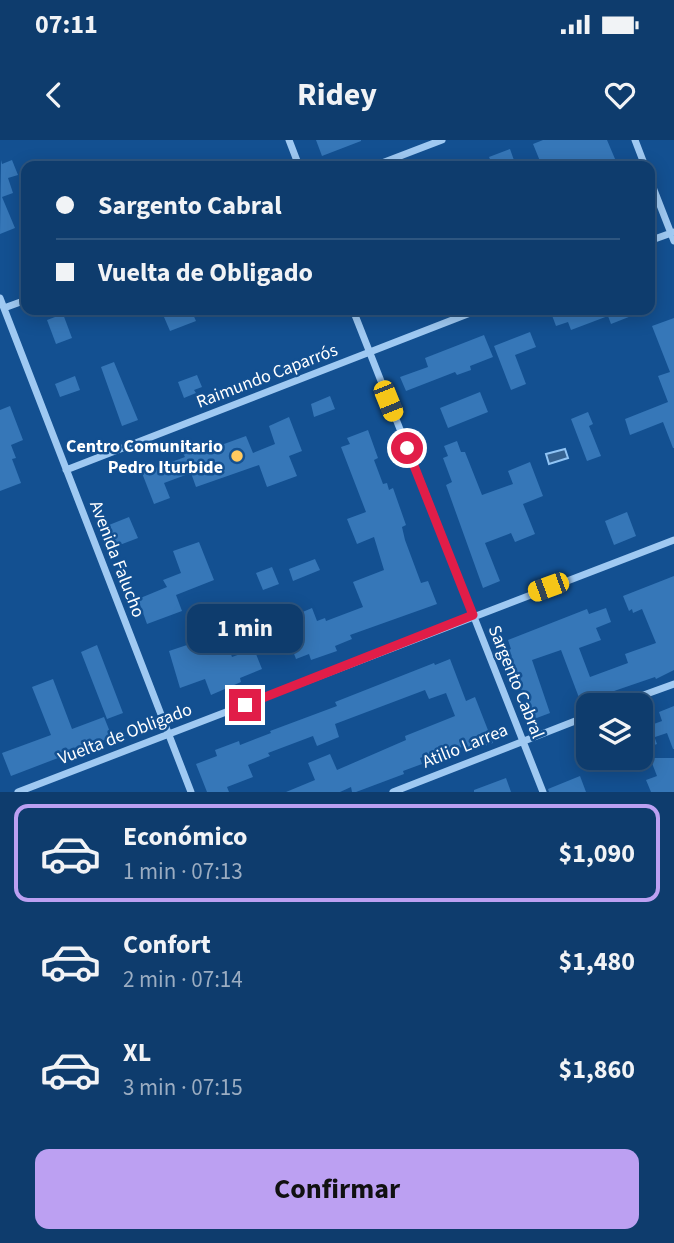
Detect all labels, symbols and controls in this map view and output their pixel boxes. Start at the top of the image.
text: 07:11 [35,6,98,43]
text: Ridey [297,72,377,118]
icon: back [35,76,73,114]
icon: heart [601,76,639,114]
text: Sargento Cabral [98,187,282,224]
text: Vuelta de Obligado [98,254,313,291]
street label: Raimundo Caparrós [193,338,341,414]
car [371,378,406,424]
route start [391,432,423,464]
place label: Centro Comunitario Pedro Iturbide [66,434,223,480]
marker: Centro Comunitario Pedro Iturbide [229,448,245,464]
street label: Avenida Falucho [83,497,151,621]
car [525,570,572,604]
callout: 1 min [187,603,303,652]
text: 1 min [217,612,273,645]
street label: Sargento Cabral [482,622,550,742]
route end [229,689,261,721]
map controls [576,693,653,770]
button: layers [576,693,653,770]
street label: Vuelta de Obligado [54,697,196,771]
street label: Atilio Larrea [418,717,512,775]
text: Económico [123,818,248,855]
icon: car [39,822,102,885]
text: $1,090 [559,835,635,872]
text: 1 min · 07:13 [123,855,243,888]
text: Confort [123,926,211,963]
icon: car [39,930,102,993]
text: $1,480 [559,943,635,980]
text: 2 min · 07:14 [123,963,243,996]
text: XL [123,1034,151,1071]
icon: car [39,1038,102,1101]
text: $1,860 [559,1051,635,1088]
text: 3 min · 07:15 [123,1071,243,1104]
button: Confirmar [35,1149,639,1229]

